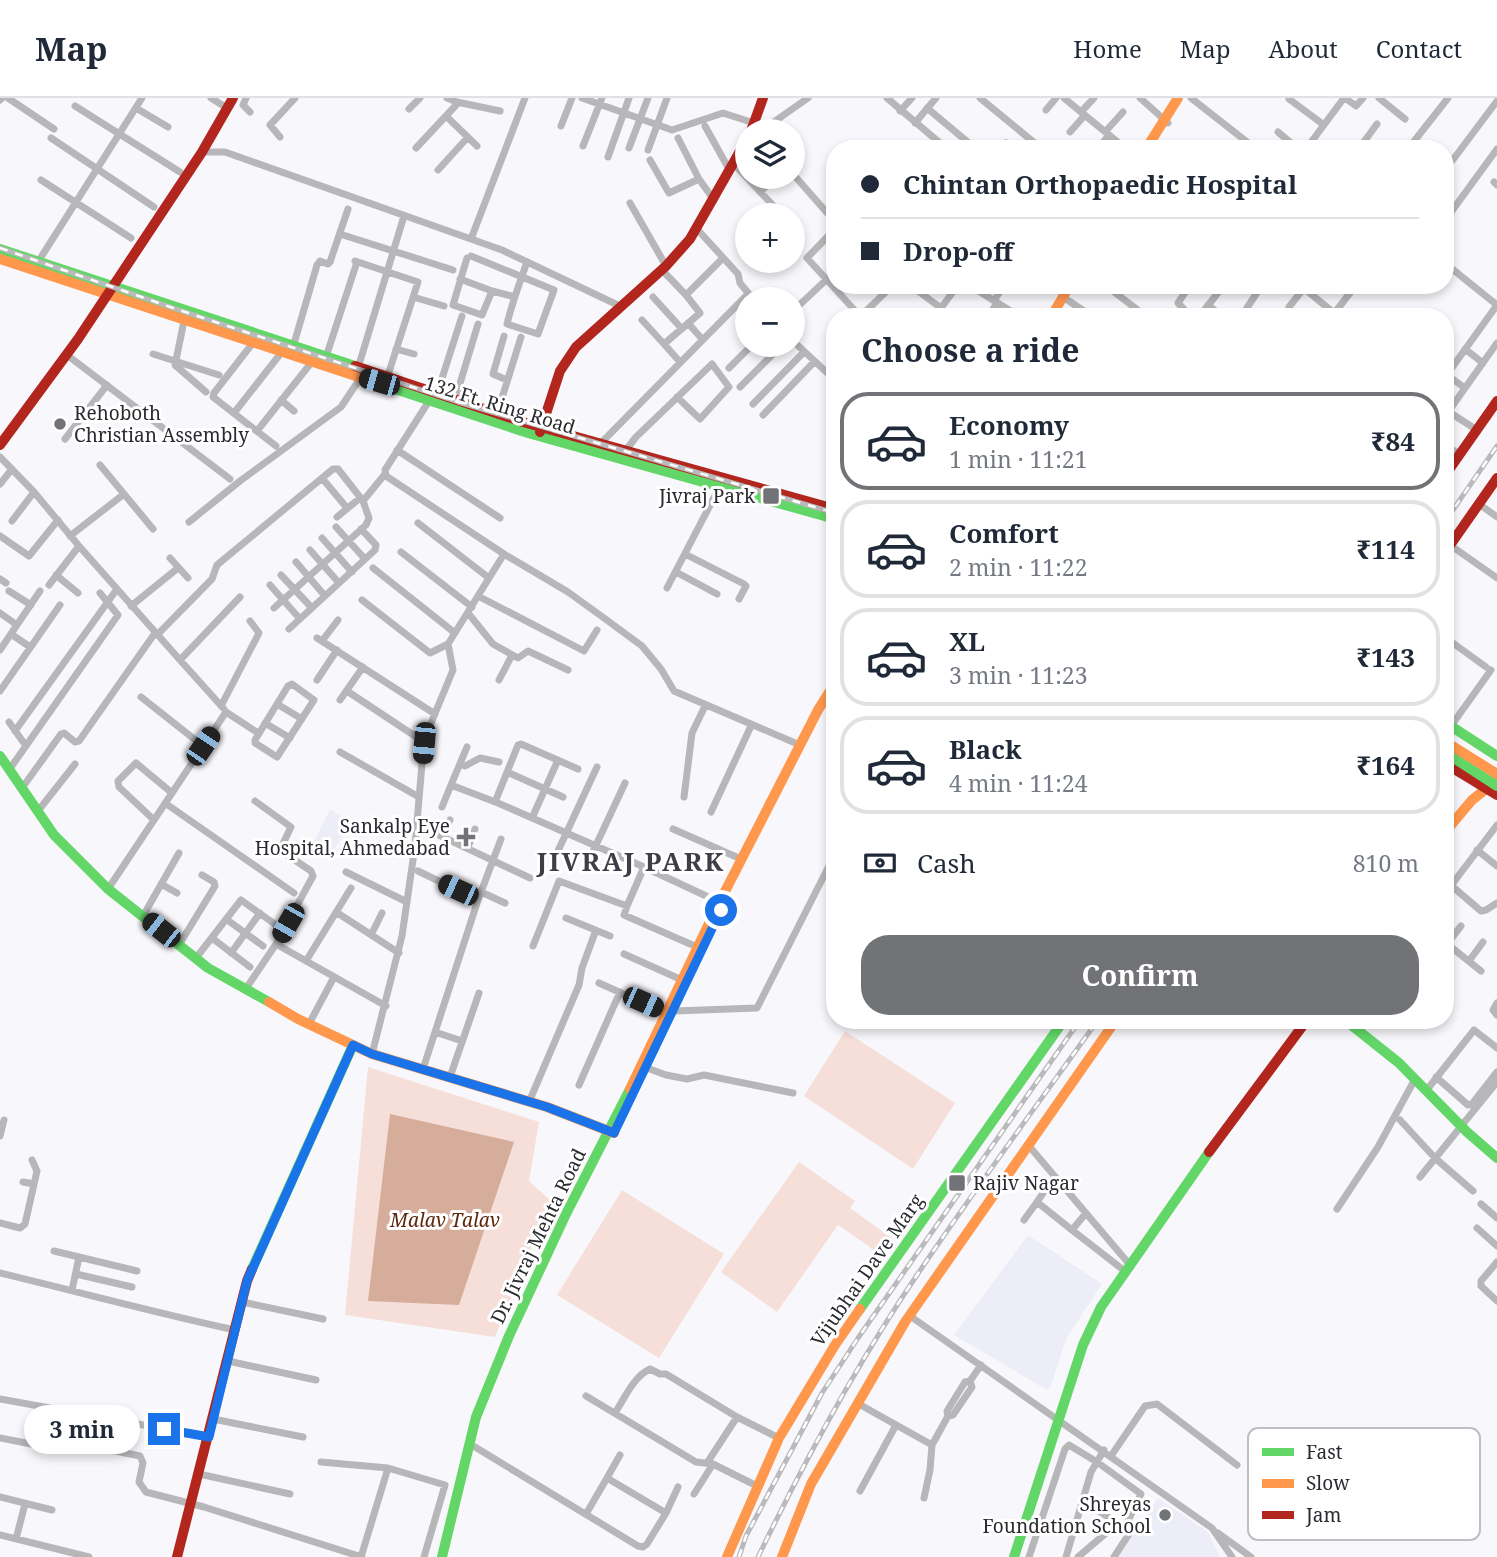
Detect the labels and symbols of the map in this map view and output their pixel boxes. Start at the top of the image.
car [356,366,403,398]
street label: 132 Ft. Ring Road [422,370,579,440]
place label: Rehoboth Christian Assembly [74,400,249,448]
marker: Rehoboth Christian Assembly [52,416,68,432]
place label: Jivraj Park [658,483,756,509]
marker: Jivraj Park [761,486,781,506]
car [412,721,437,765]
car [183,723,224,769]
place label: Sankalp Eye Hospital, Ahmedabad [255,813,450,861]
marker: Sankalp Eye Hospital, Ahmedabad [456,827,476,847]
district label: JIVRAJ PARK [536,843,725,879]
car [435,872,482,908]
route start [705,894,737,926]
car [269,900,308,946]
car [138,909,185,951]
car [620,984,667,1020]
street label: Dr. Jivraj Mehta Road [484,1144,592,1328]
place label: Rajiv Nagar [973,1170,1079,1196]
marker: Rajiv Nagar [947,1173,967,1193]
street label: Vijubhai Dave Marg [805,1189,929,1351]
park label: Malav Talav [389,1207,500,1233]
callout: 3 min [24,1404,140,1454]
route end [148,1413,180,1445]
legend [1248,1428,1480,1540]
text: Fast [1306,1439,1343,1465]
text: Slow [1306,1470,1350,1496]
place label: Shreyas Foundation School [982,1491,1151,1539]
text: Jam [1305,1502,1341,1528]
marker: Shreyas Foundation School [1157,1507,1173,1523]

